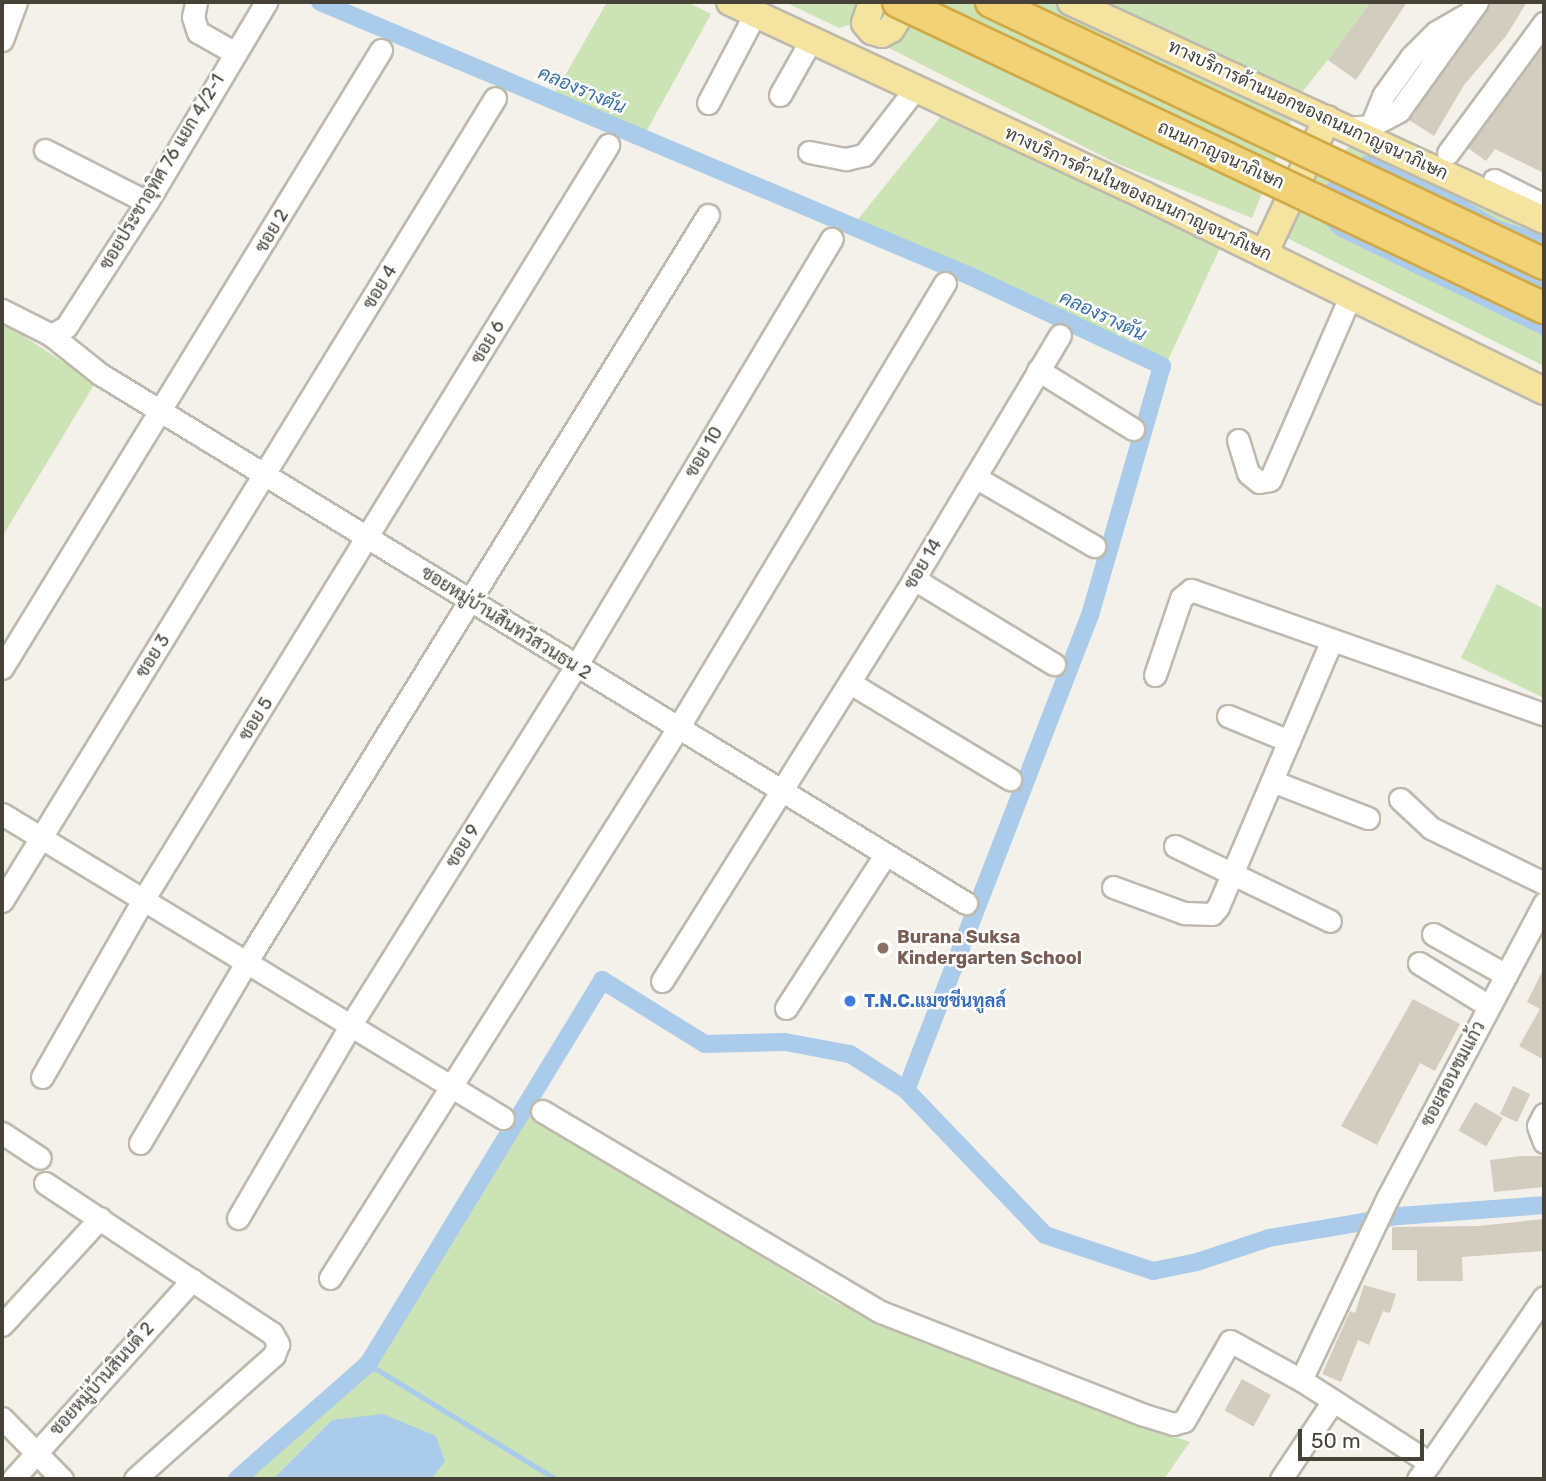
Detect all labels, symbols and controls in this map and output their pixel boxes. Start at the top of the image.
street label: ทางบริการด้านนอกของถนนกาญจนาภิเษก [1165,35,1451,185]
water label: คลองรางตัน [535,61,629,119]
street label: ซอยประชาอุทิศ 76 แยก 4/2-1 [95,70,229,274]
street label: ถนนกาญจนาภิเษก [1154,116,1288,194]
street label: ทางบริการด้านในของถนนกาญจนาภิเษก [1001,122,1275,266]
street label: ซอย 2 [251,205,293,257]
street label: ซอย 4 [359,261,401,313]
water label: คลองรางตัน [1056,286,1150,346]
street label: ซอย 6 [467,316,509,368]
street label: ซอย 10 [680,423,728,481]
street label: ซอย 14 [900,535,946,593]
street label: ซอยหมู่บ้านสินทวีสวนธน 2 [417,562,595,684]
street label: ซอย 3 [131,630,175,682]
street label: ซอย 5 [234,693,278,745]
street label: ซอย 9 [441,820,485,872]
place label: Burana Suksa Kindergarten School [897,927,1082,970]
marker: Burana Suksa Kindergarten School [875,940,891,956]
place label: T.N.C.แมชชีนทูลล์ [864,990,1006,1012]
marker: T.N.C.แมชชีนทูลล์ [842,993,858,1009]
street label: ซอยสอนชมแก้ว [1416,1018,1490,1130]
street label: ซอยหมู่บ้านสินบดี 2 [45,1318,159,1440]
scale bar [1301,1414,1427,1458]
text: 50 m [1311,1428,1361,1453]

